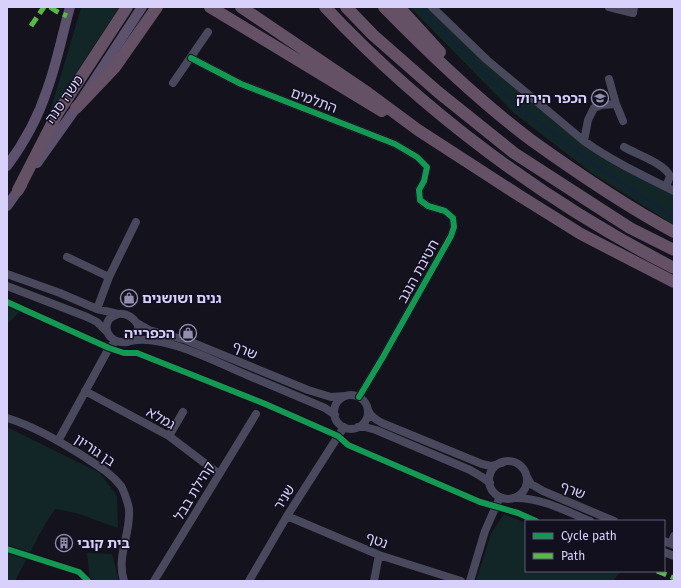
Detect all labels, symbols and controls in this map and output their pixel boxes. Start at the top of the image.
street label: משה סנה [42,72,87,127]
street label: התלמים [288,84,339,117]
school or university icon: הכפר הירוק [590,88,610,108]
place label: הכפר הירוק [516,90,587,107]
street label: חטיבת הנגב [394,236,443,306]
shop icon: גנים ושושנים [119,288,139,308]
place label: גנים ושושנים [142,290,222,307]
shop icon: הכפרייה [178,323,198,343]
place label: הכפרייה [124,325,175,342]
street label: שרף [230,338,260,363]
street label: גמלא [143,403,178,433]
street label: בן גוריון [71,431,118,470]
street label: קהילת בבל [170,459,219,524]
street label: שרף [558,478,588,503]
street label: שניר [270,482,299,513]
legend [525,520,665,572]
street label: נטף [363,529,390,552]
text: Cycle path [561,529,617,543]
building icon: בית קובי [54,533,74,553]
place label: בית קובי [77,535,130,552]
text: Path [561,549,585,563]

